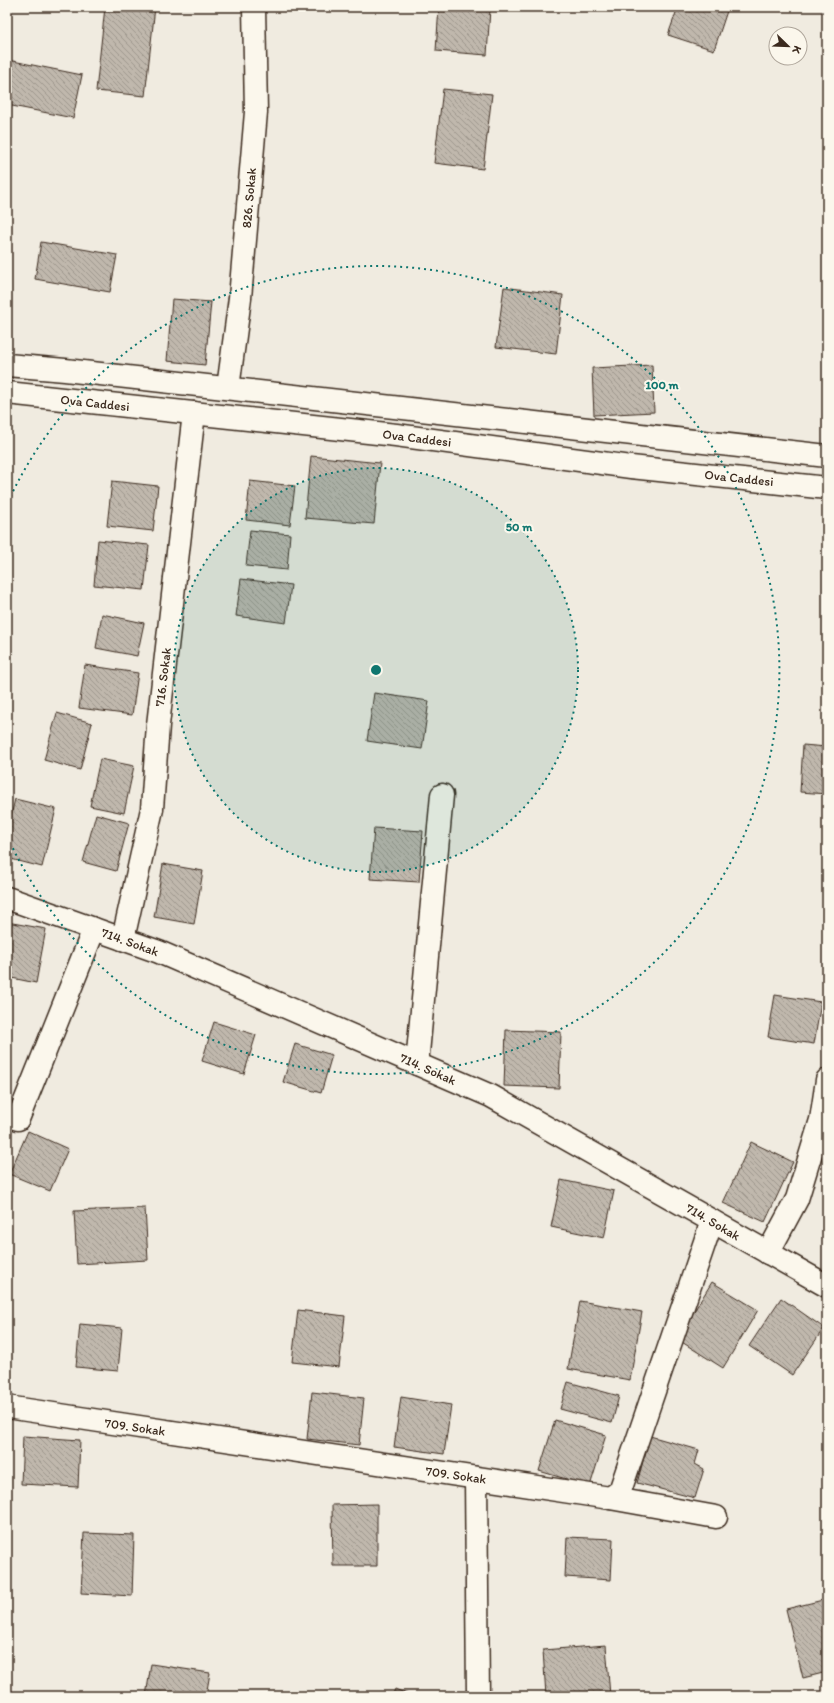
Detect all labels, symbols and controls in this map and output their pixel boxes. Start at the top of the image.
north arrow [768,26,808,66]
text: K [789,44,804,56]
street label: 826. Sokak [239,167,259,229]
text: 100 m [645,378,679,392]
street label: Ova Caddesi [60,392,130,414]
street label: Ova Caddesi [382,426,452,450]
street label: Ova Caddesi [704,467,774,489]
text: 50 m [506,520,533,534]
street label: 716. Sokak [152,646,174,707]
centre of rings [369,663,383,677]
street label: 714. Sokak [99,925,161,959]
street label: 714. Sokak [397,1050,459,1088]
street label: 714. Sokak [683,1200,743,1244]
street label: 709. Sokak [104,1415,167,1439]
street label: 709. Sokak [425,1463,488,1487]

